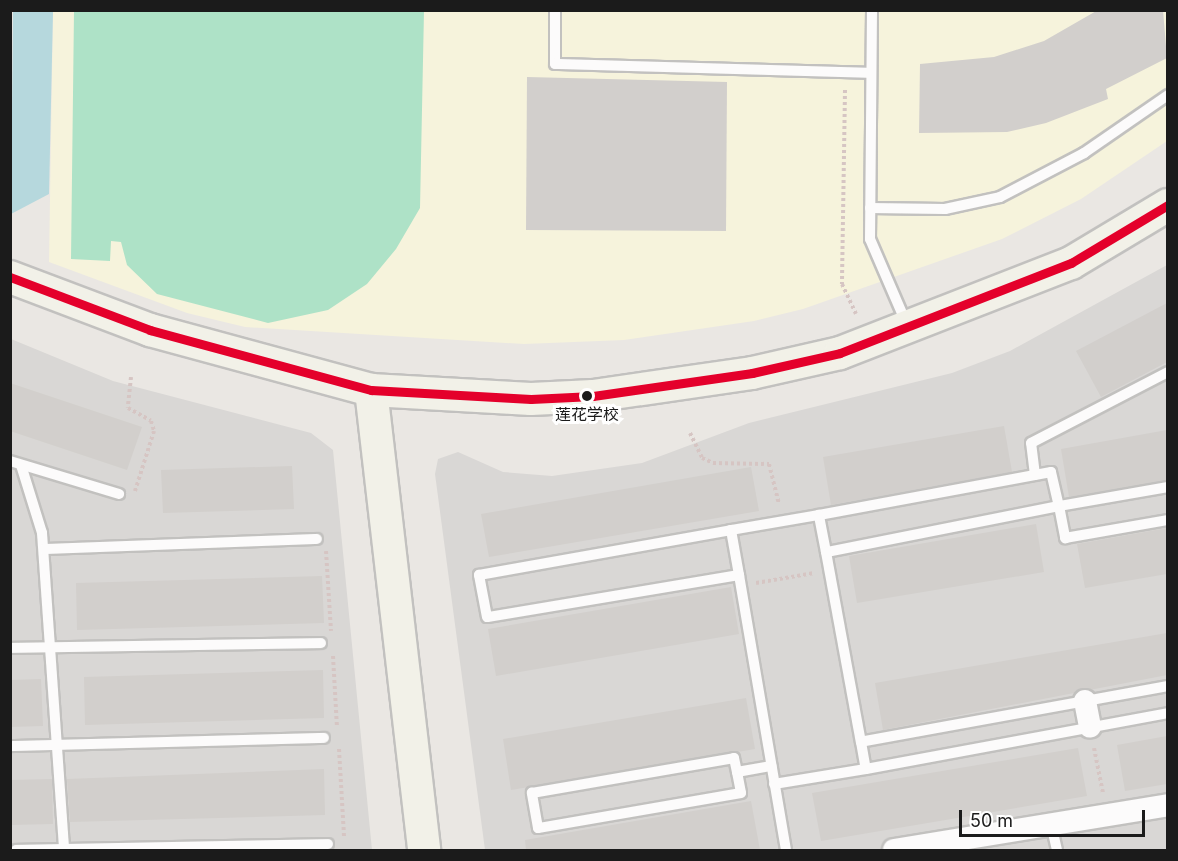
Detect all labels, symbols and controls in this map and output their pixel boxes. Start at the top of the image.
marker: 莲花学校 [581,390,593,402]
place label: 莲花学校 [555,404,619,424]
scale bar [962,798,1148,836]
text: 50 m [970,810,1013,831]

